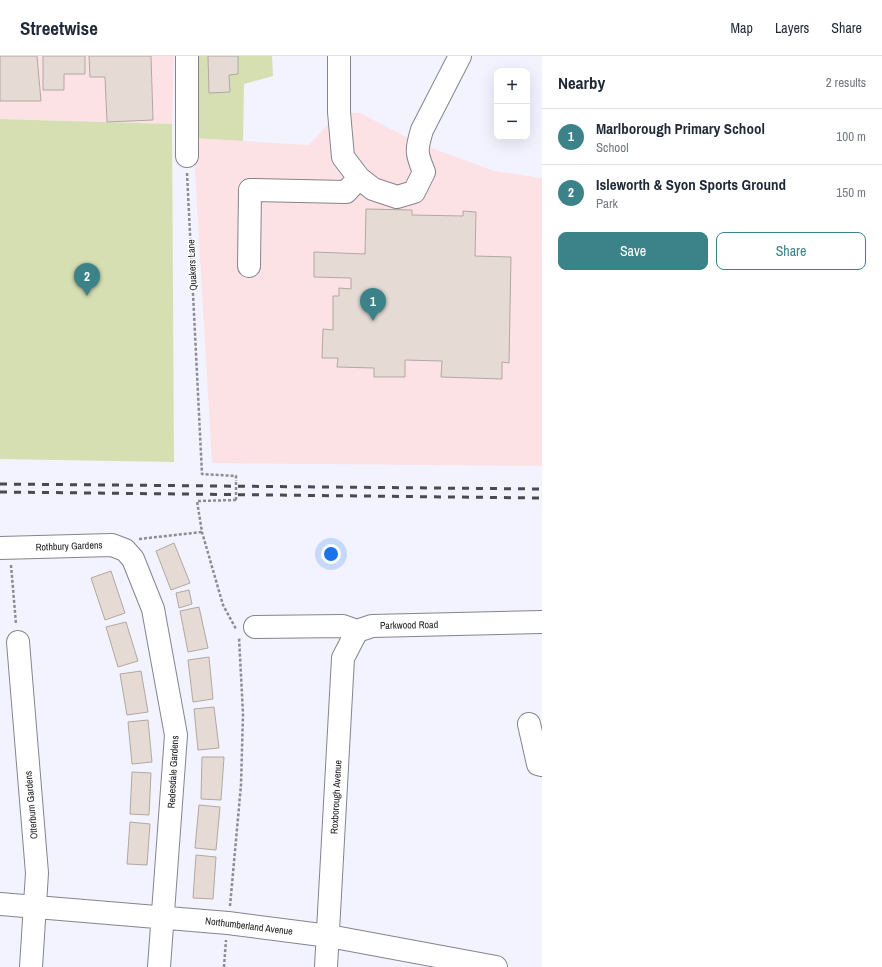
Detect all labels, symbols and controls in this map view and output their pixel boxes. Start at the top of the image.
text: Streetwise [20,15,98,41]
text: Map [731,19,753,37]
text: Layers [775,19,809,37]
text: Share [831,19,862,37]
map controls [494,68,530,140]
button: + [494,68,530,104]
text: Nearby [558,71,605,94]
text: 2 results [826,74,866,91]
button: − [494,104,530,140]
text: Marlborough Primary School [596,118,765,139]
text: 1 [568,128,574,145]
text: 100 m [836,128,866,145]
text: School [596,139,629,156]
text: Isleworth & Syon Sports Ground [596,174,786,195]
text: 2 [568,184,574,201]
text: 150 m [836,184,866,201]
text: Park [596,195,618,212]
button: Save [558,232,708,270]
button: Share [716,232,866,270]
street label: Quakers Lane [184,239,200,291]
pin: 2 [74,263,100,296]
pin: 1 [360,288,386,321]
street label: Rothbury Gardens [35,538,103,554]
your location [321,544,341,564]
street label: Parkwood Road [380,618,438,632]
street label: Redesdale Gardens [165,735,181,809]
street label: Roxborough Avenue [328,759,344,834]
street label: Otterburn Gardens [22,770,40,840]
street label: Northumberland Avenue [204,914,294,938]

